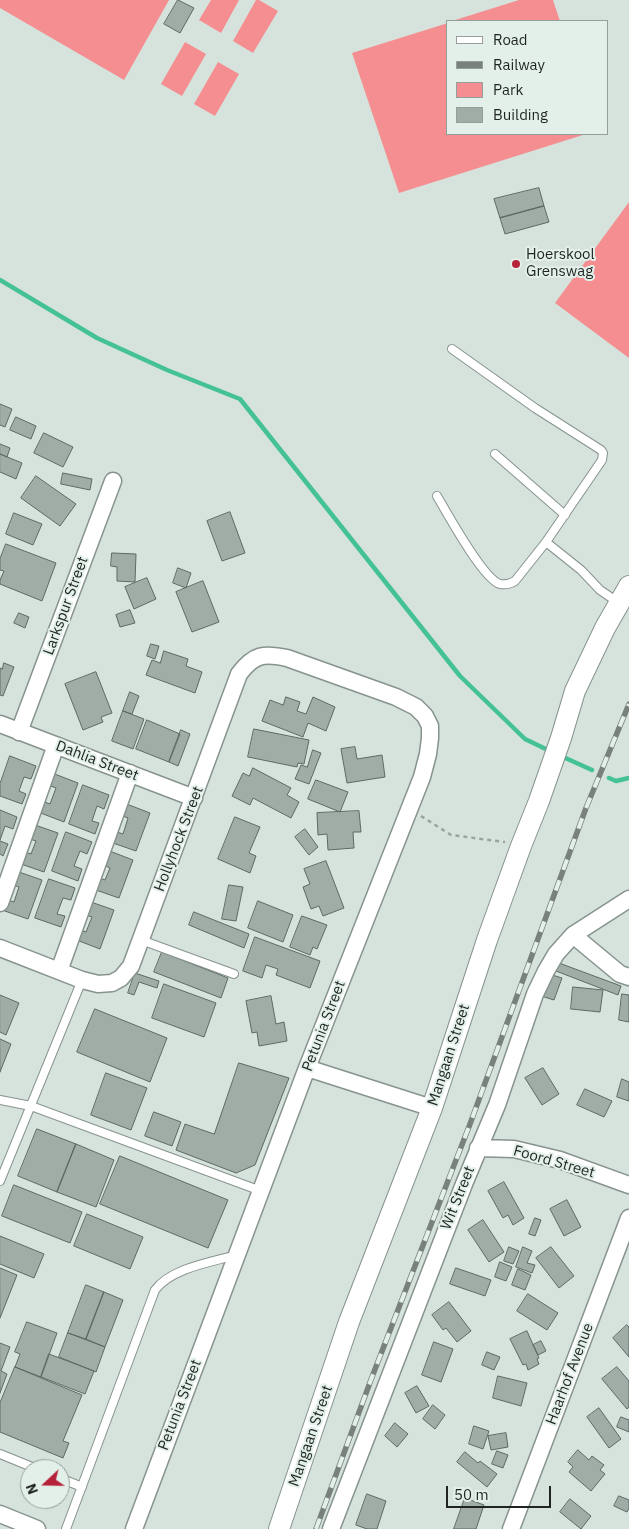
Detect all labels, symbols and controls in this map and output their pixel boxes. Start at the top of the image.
legend [446,20,609,135]
text: Road [493,30,528,49]
text: Railway [493,55,545,74]
text: Park [493,80,523,99]
text: Building [493,105,548,124]
place label: Hoerskool Grenswag [526,246,595,281]
marker: Hoerskool Grenswag [510,258,522,270]
street label: Larkspur Street [40,554,92,658]
street label: Dahlia Street [53,737,141,785]
street label: Hollyhock Street [151,784,207,894]
street label: Petunia Street [298,978,350,1074]
street label: Mangaan Street [424,1002,474,1108]
street label: Foord Street [511,1142,597,1182]
street label: Wit Street [437,1164,479,1232]
street label: Haarhof Avenue [542,1321,598,1427]
street label: Petunia Street [154,1357,206,1453]
street label: Mangaan Street [285,1383,337,1489]
north arrow [20,1459,70,1509]
scale bar [449,1476,554,1508]
text: N [22,1481,42,1497]
text: 50 m [454,1485,489,1504]

